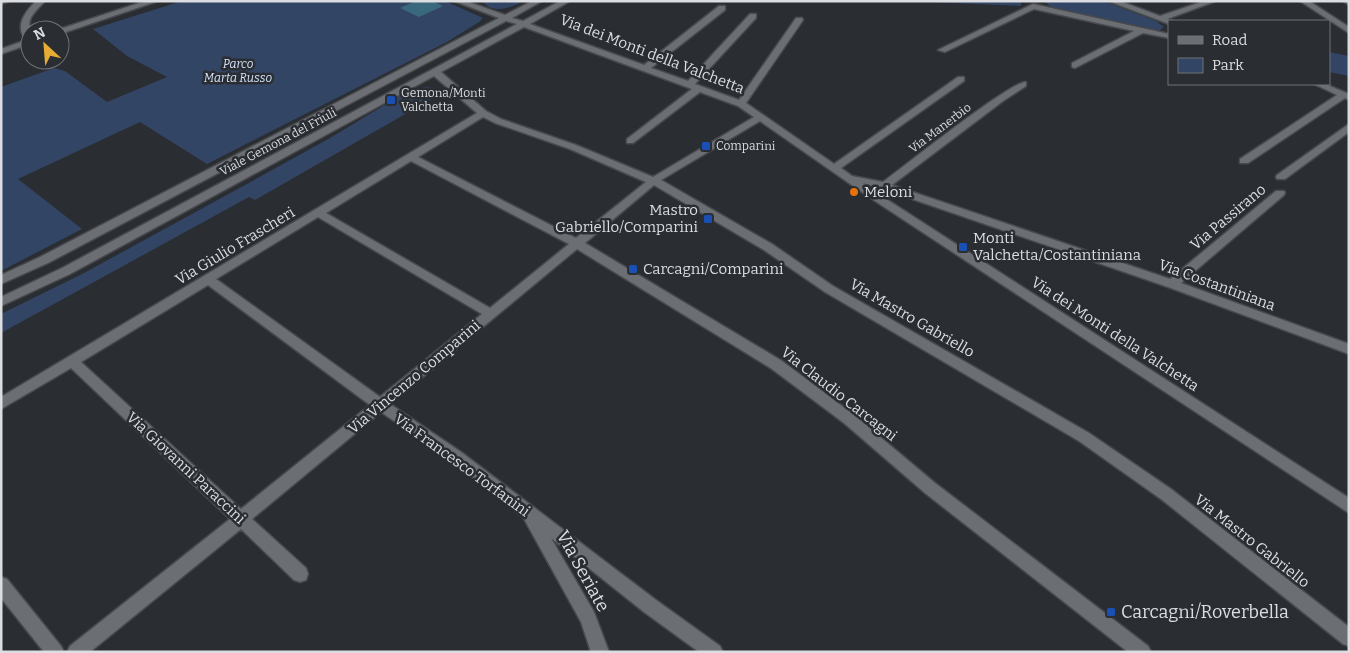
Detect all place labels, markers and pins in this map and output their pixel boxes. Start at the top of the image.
place label: Gemona/Monti Valchetta [401,86,486,114]
marker: Gemona/Monti Valchetta [385,94,397,106]
place label: Comparini [716,139,776,153]
marker: Comparini [700,140,712,152]
place label: Meloni [864,183,913,201]
marker: Meloni [848,186,860,198]
place label: Mastro Gabriello/Comparini [555,201,699,236]
marker: Mastro Gabriello/Comparini [702,213,714,225]
place label: Monti Valchetta/Costantiniana [973,229,1141,264]
marker: Monti Valchetta/Costantiniana [957,241,969,253]
place label: Carcagni/Comparini [643,260,784,278]
marker: Carcagni/Comparini [627,263,639,275]
place label: Carcagni/Roverbella [1121,601,1289,623]
marker: Carcagni/Roverbella [1105,606,1117,618]

